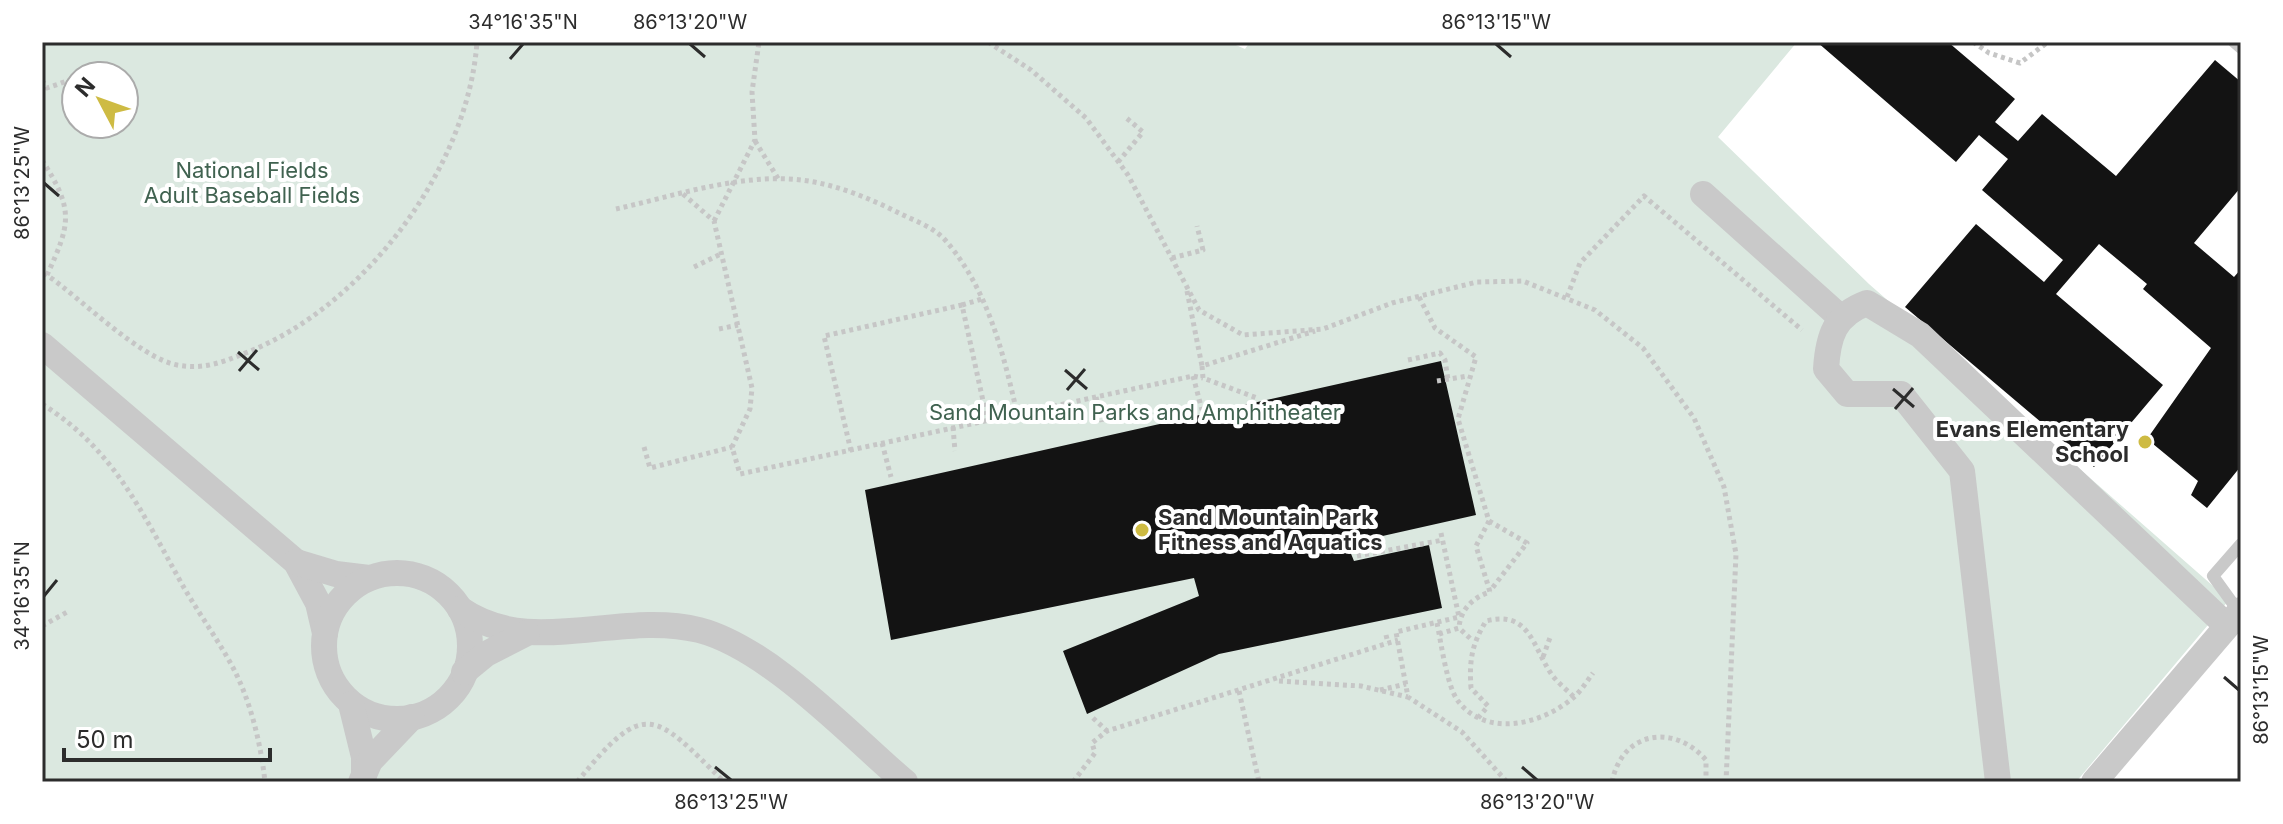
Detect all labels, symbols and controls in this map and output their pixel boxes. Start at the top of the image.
text: 34°16'35"N [468,10,578,34]
text: 86°13'20"W [633,10,747,34]
text: 86°13'15"W [1441,10,1551,34]
north arrow [60,60,140,140]
text: N [70,72,100,102]
text: 86°13'25"W [10,126,34,240]
park label: National Fields Adult Baseball Fields [144,157,360,208]
park label: Sand Mountain Parks and Amphitheater [929,399,1341,425]
place label: Evans Elementary School [1936,416,2129,467]
marker: Evans Elementary School [2136,433,2154,451]
place label: Sand Mountain Park Fitness and Aquatics [1158,504,1383,555]
marker: Sand Mountain Park Fitness and Aquatics [1133,521,1151,539]
text: 34°16'35"N [10,541,34,651]
text: 86°13'15"W [2249,635,2273,745]
scale bar [64,712,270,762]
text: 50 m [76,725,134,754]
text: 86°13'25"W [674,790,788,814]
text: 86°13'20"W [1480,790,1594,814]

